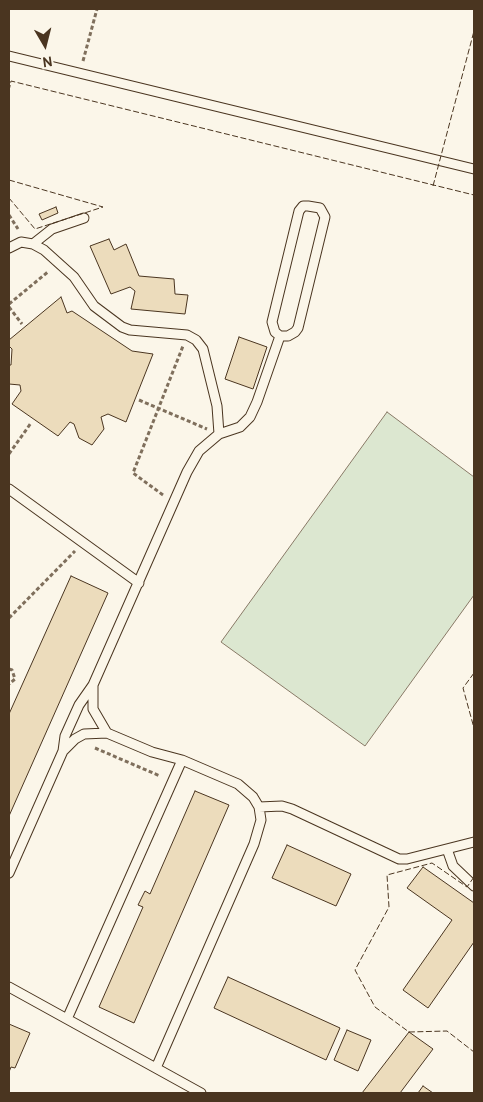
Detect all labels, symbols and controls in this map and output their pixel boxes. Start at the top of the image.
north arrow [20,20,70,70]
text: N [41,51,53,69]

